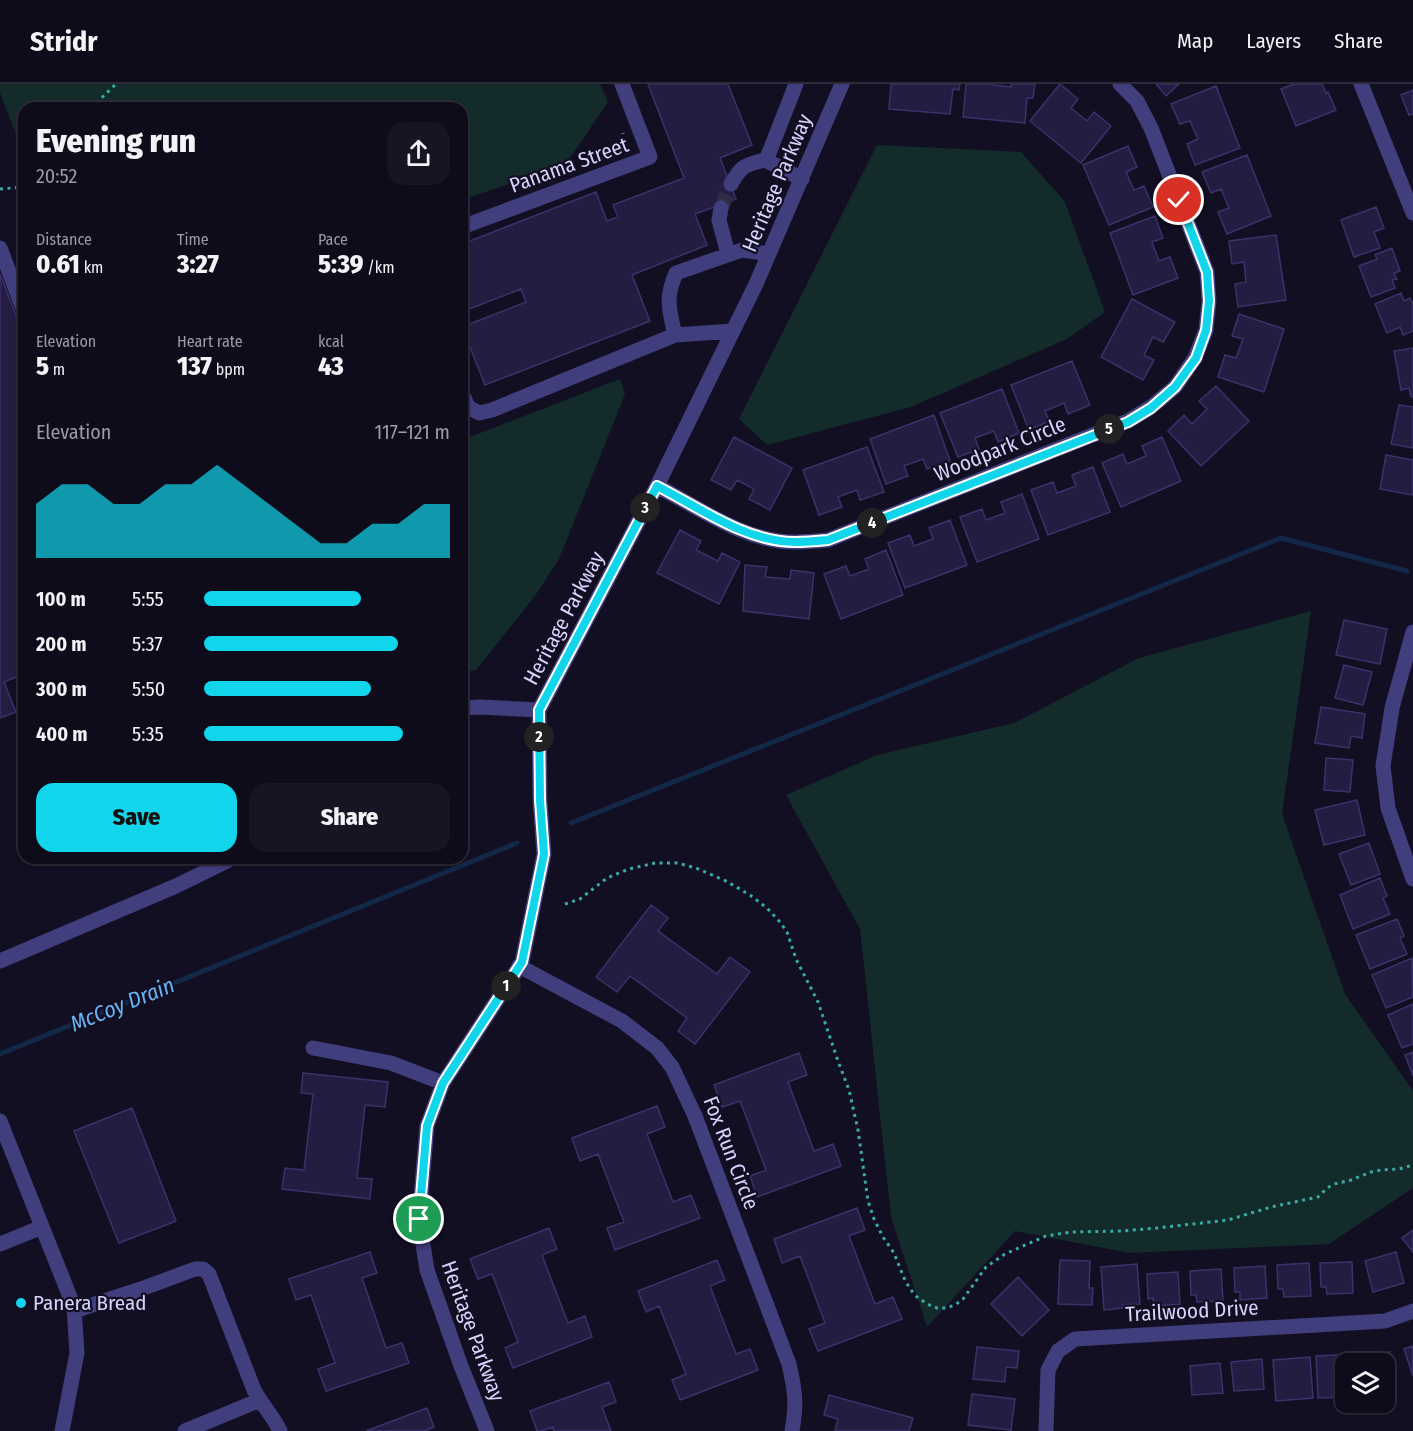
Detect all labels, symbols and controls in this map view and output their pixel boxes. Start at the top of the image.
text: Stridr [30,25,97,58]
text: Map [1177,28,1213,54]
text: Layers [1246,28,1301,54]
text: Share [1334,28,1383,54]
street label: Heritage Parkway [736,109,818,256]
text: Evening run [36,121,196,161]
button: share [387,122,450,185]
street label: Panama Street [506,131,632,199]
text: 20:52 [36,164,77,188]
pin [1153,174,1204,225]
icon: check [1162,183,1195,216]
text: Distance [36,230,92,249]
text: Time [177,230,209,249]
text: Pace [318,230,348,249]
text: 0.61 [36,249,80,280]
text: 3:27 [177,249,219,280]
text: 5:39 [318,249,364,280]
text: km [80,258,103,277]
text: /km [364,258,395,277]
text: Elevation [36,332,96,351]
text: Heart rate [177,332,243,351]
text: kcal [318,332,344,351]
text: 5 [36,351,49,382]
text: 137 [177,351,212,382]
text: 43 [318,351,344,382]
text: m [49,360,65,379]
text: bpm [212,360,245,379]
street label: Woodpark Circle [930,411,1070,487]
pin: 5 [1094,414,1124,444]
text: 5 [1105,419,1113,438]
text: Elevation [36,420,111,444]
text: 117–121 m [374,420,450,444]
pin: 3 [630,493,660,523]
text: 3 [641,498,649,517]
pin: 4 [857,508,887,538]
text: 4 [868,513,876,532]
street label: Heritage Parkway [518,546,610,689]
text: 100 m [36,587,86,611]
text: 5:55 [132,587,164,611]
text: 200 m [36,632,87,656]
text: 5:37 [132,632,163,656]
text: 300 m [36,677,87,701]
text: 5:50 [132,677,165,701]
text: 400 m [36,722,88,746]
text: 5:35 [132,722,164,746]
pin: 2 [524,722,554,752]
text: 2 [535,727,543,746]
button: Save [36,783,237,852]
button: Share [249,783,450,852]
water label: McCoy Drain [66,971,178,1038]
pin: 1 [491,971,521,1001]
text: 1 [503,976,509,995]
street label: Fox Run Circle [697,1093,765,1213]
pin [393,1193,444,1244]
icon: arrive [402,1202,435,1235]
street label: Heritage Parkway [436,1257,511,1405]
place label: Panera Bread [33,1290,146,1316]
street label: Trailwood Drive [1125,1295,1259,1327]
marker: Panera Bread [14,1296,28,1310]
map controls [1335,1353,1395,1413]
button: layers [1335,1353,1395,1413]

